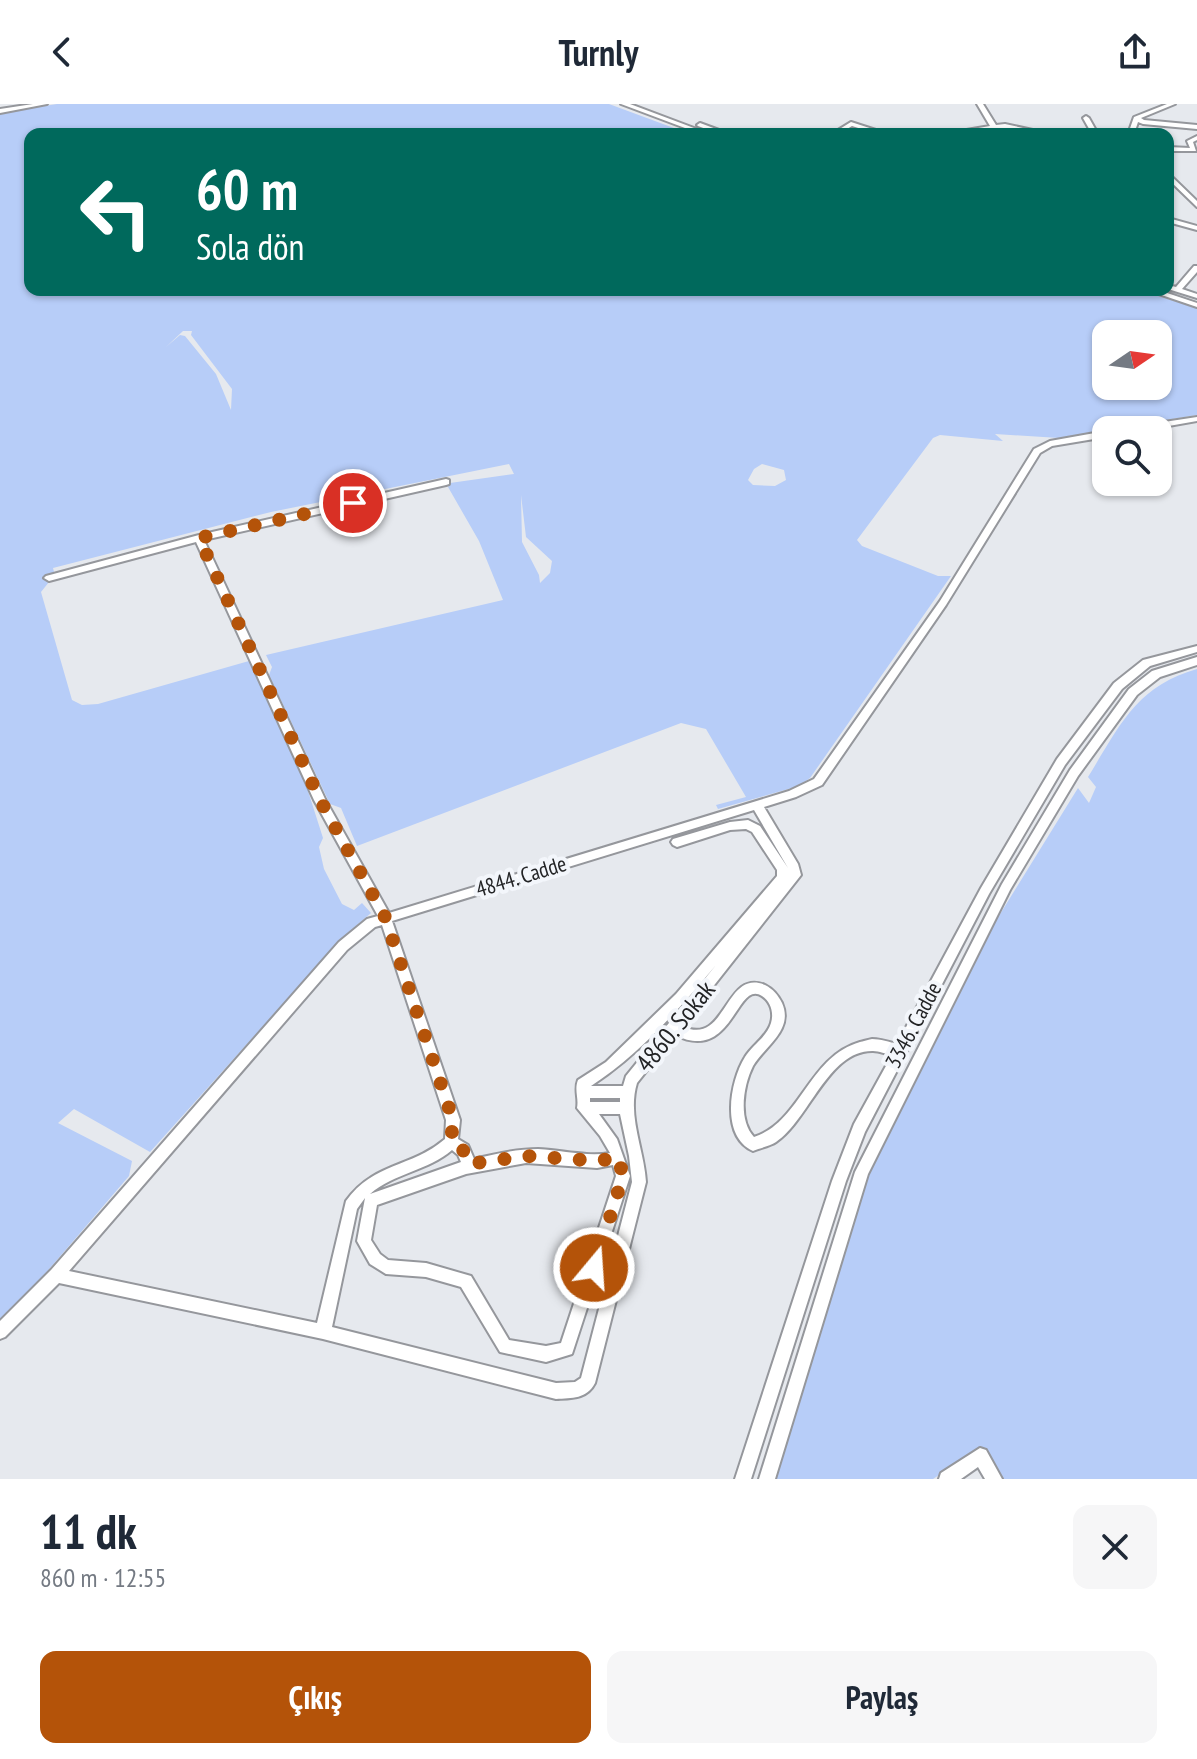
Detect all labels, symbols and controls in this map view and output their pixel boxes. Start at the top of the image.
text: Turnly [559,29,638,76]
icon: back [40,30,84,74]
icon: share [1113,30,1157,74]
text: 60 m [196,153,298,225]
icon: left [64,160,168,264]
text: Sola dön [196,223,304,270]
north arrow [1092,320,1172,400]
map controls [1092,320,1172,496]
button: search [1092,416,1172,496]
pin [319,469,387,537]
icon: arrive [331,481,375,525]
street label: 4844. Cadde [472,849,570,903]
street label: 4860. Sokak [628,974,722,1078]
street label: 3346. Cadde [879,977,947,1073]
position arrow [552,1226,636,1310]
text: 11 dk [40,1500,137,1562]
button: close [1073,1505,1157,1589]
text: 860 m · 12:55 [40,1561,166,1594]
button: Çıkış [40,1651,591,1743]
button: Paylaş [607,1651,1157,1743]

